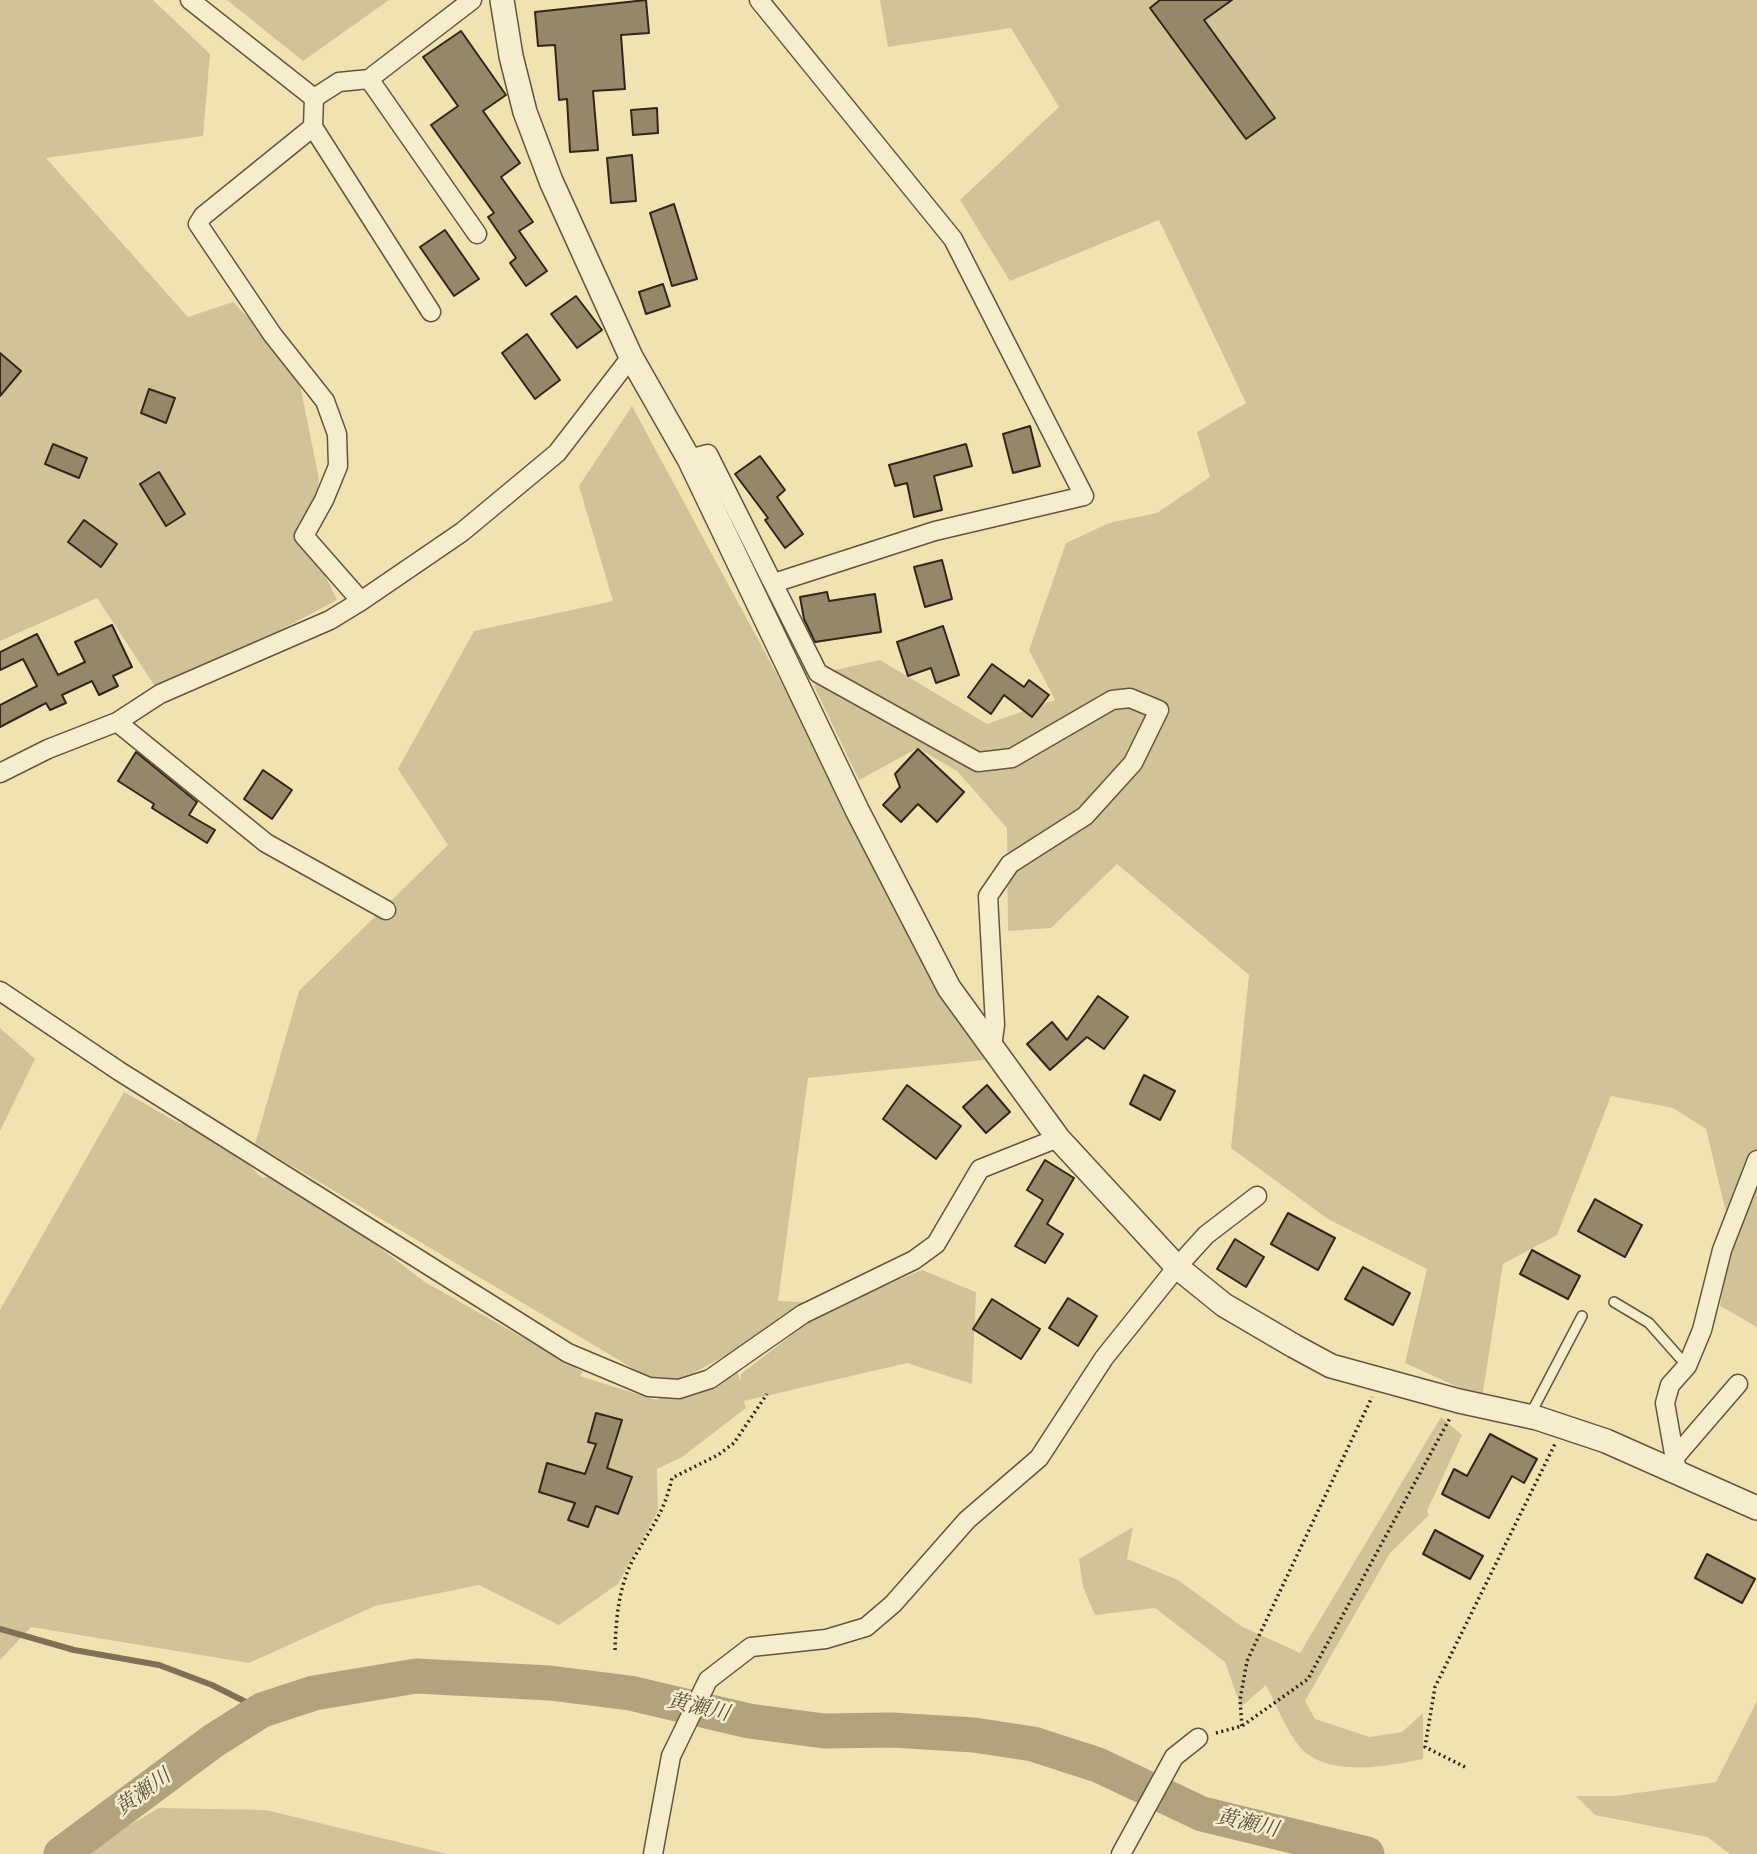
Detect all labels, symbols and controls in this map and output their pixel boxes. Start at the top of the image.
water label: 黄瀬川 [664,1690,732,1728]
water label: 黄瀬川 [111,1765,177,1823]
water label: 黄瀬川 [1213,1806,1281,1844]

